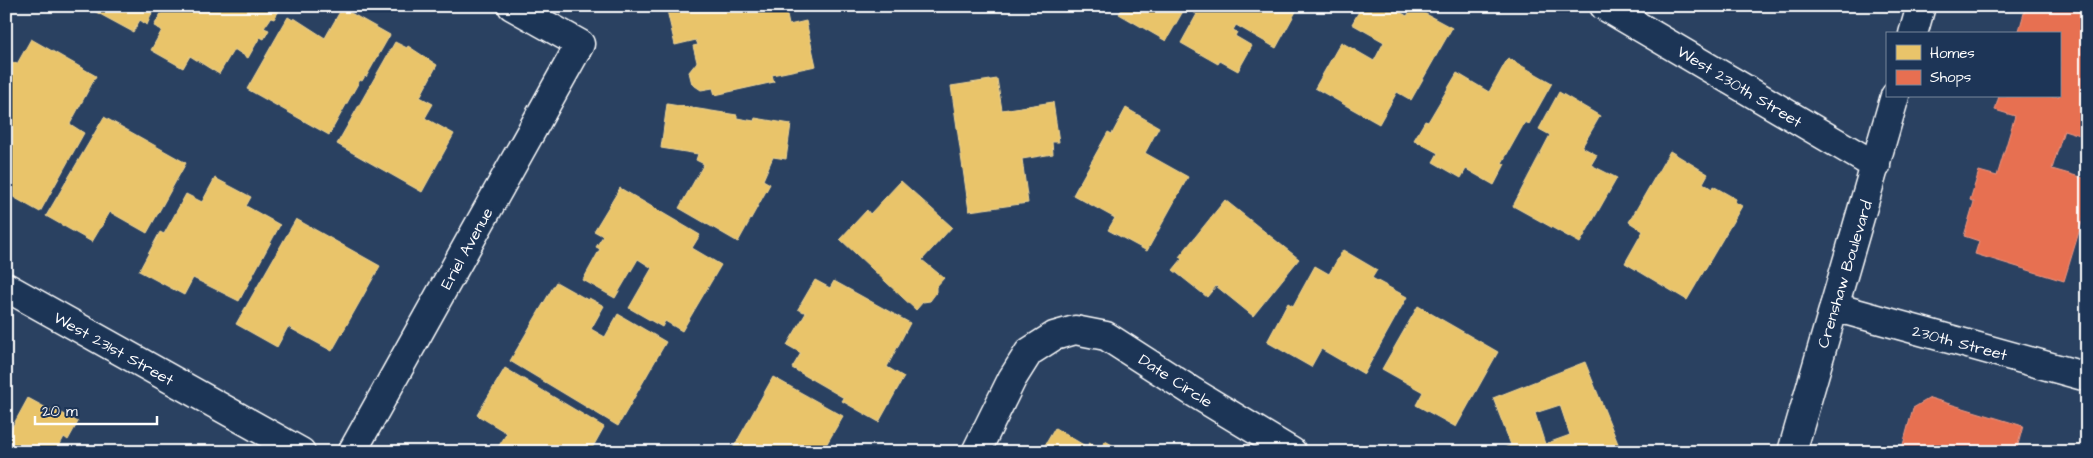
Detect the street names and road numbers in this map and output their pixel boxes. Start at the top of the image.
street label: West 230th Street [1673,41,1807,133]
street label: Crenshaw Boulevard [1812,198,1878,351]
street label: Eriel Avenue [435,203,499,293]
street label: West 231st Street [49,307,178,391]
street label: 230th Street [1910,320,2010,366]
street label: Date Circle [1134,349,1217,413]

